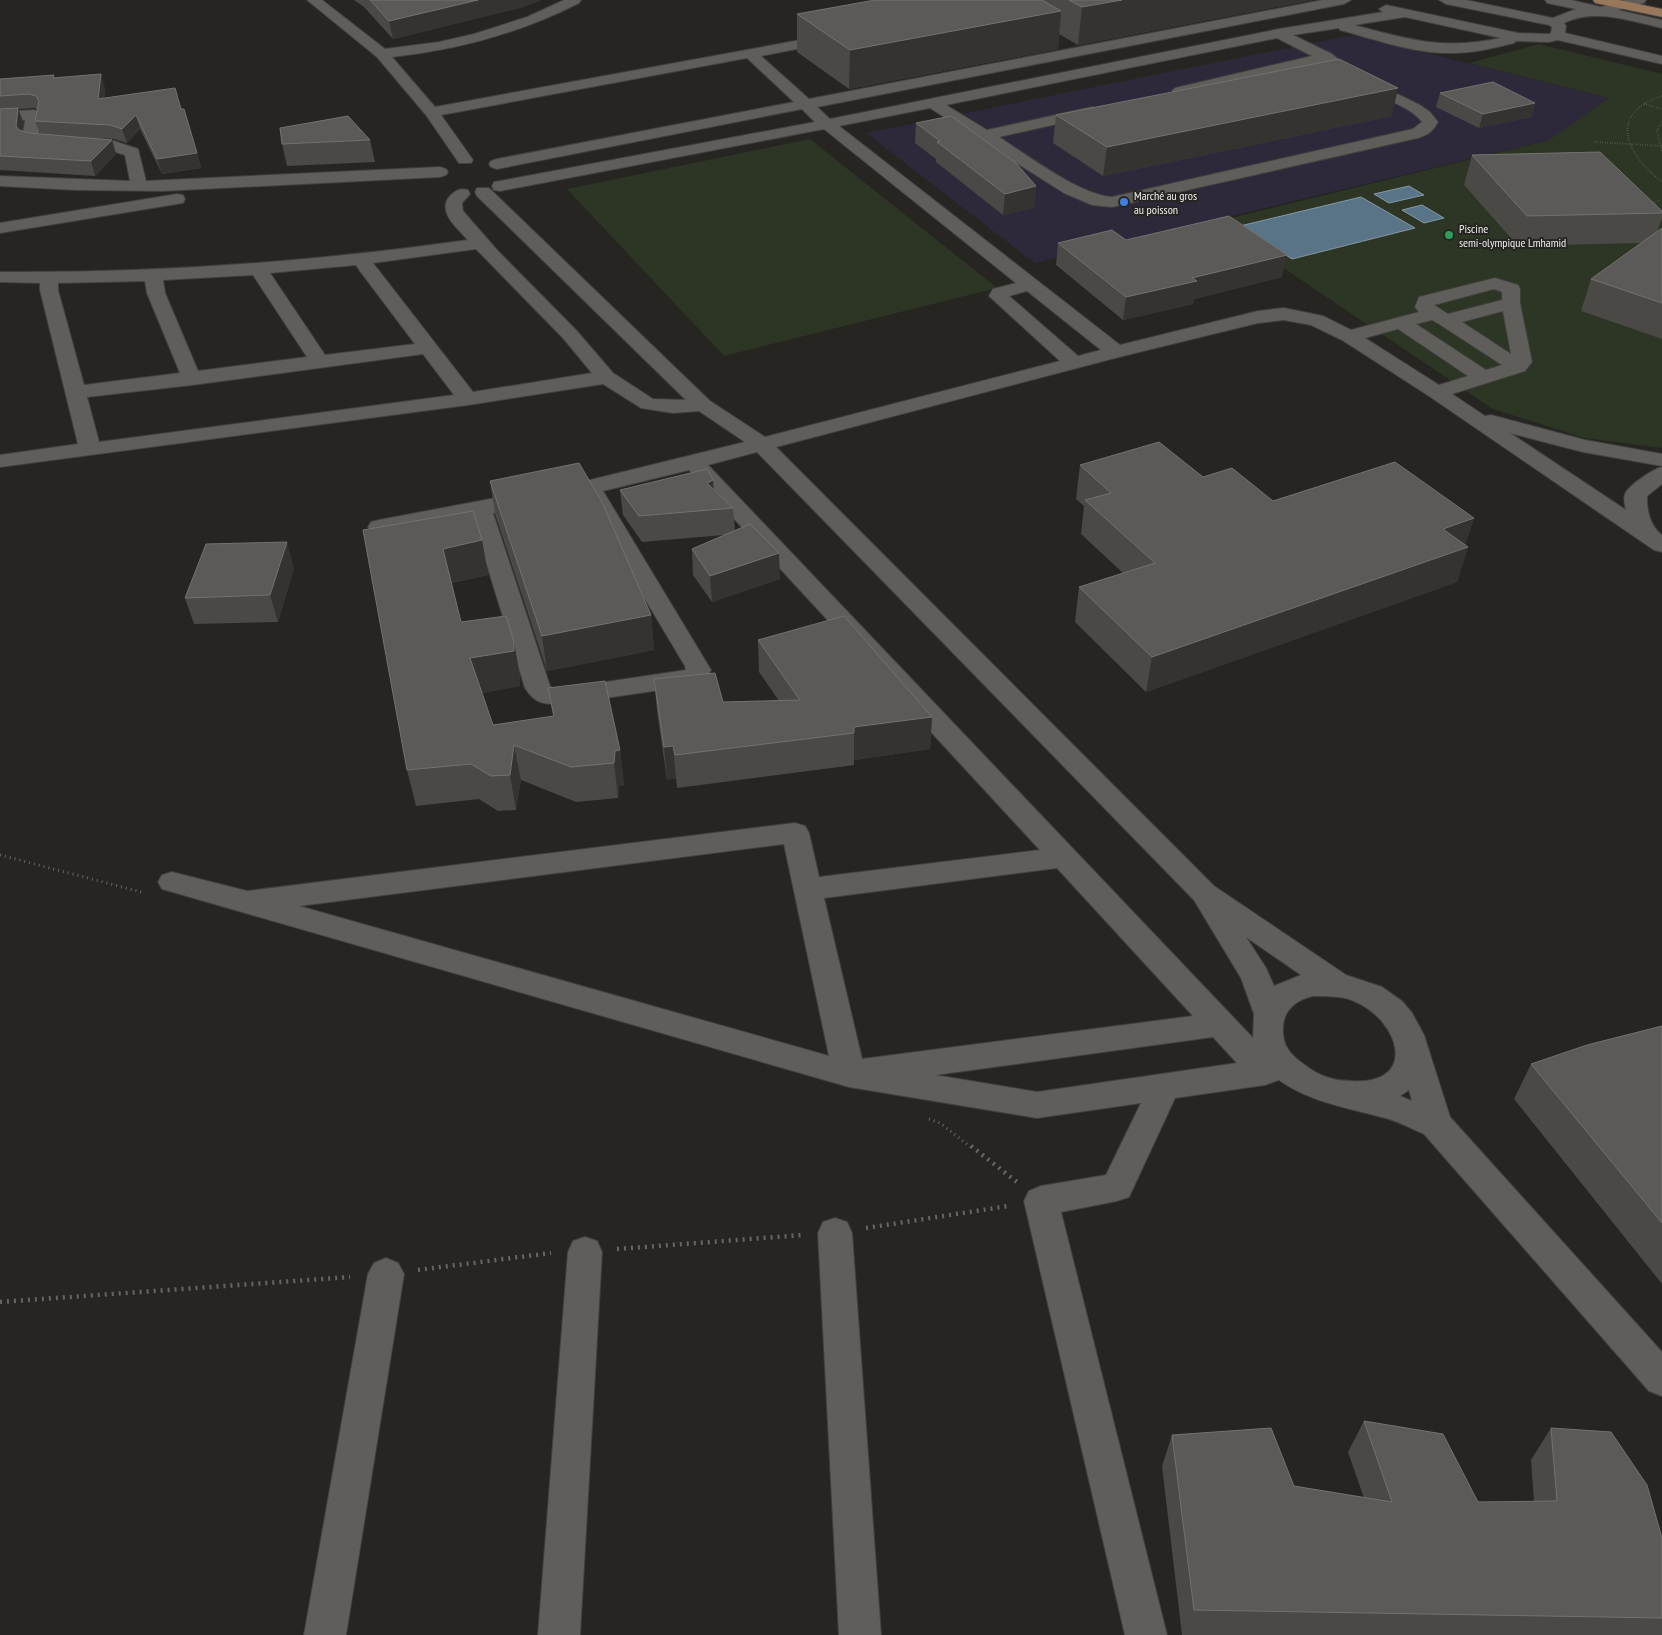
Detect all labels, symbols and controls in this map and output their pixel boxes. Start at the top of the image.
place label: Marché au gros au poisson [1134,188,1197,217]
marker: Marché au gros au poisson [1118,196,1130,208]
place label: Piscine semi-olympique Lmhamid [1459,221,1566,250]
marker: Piscine semi-olympique Lmhamid [1443,229,1455,241]

